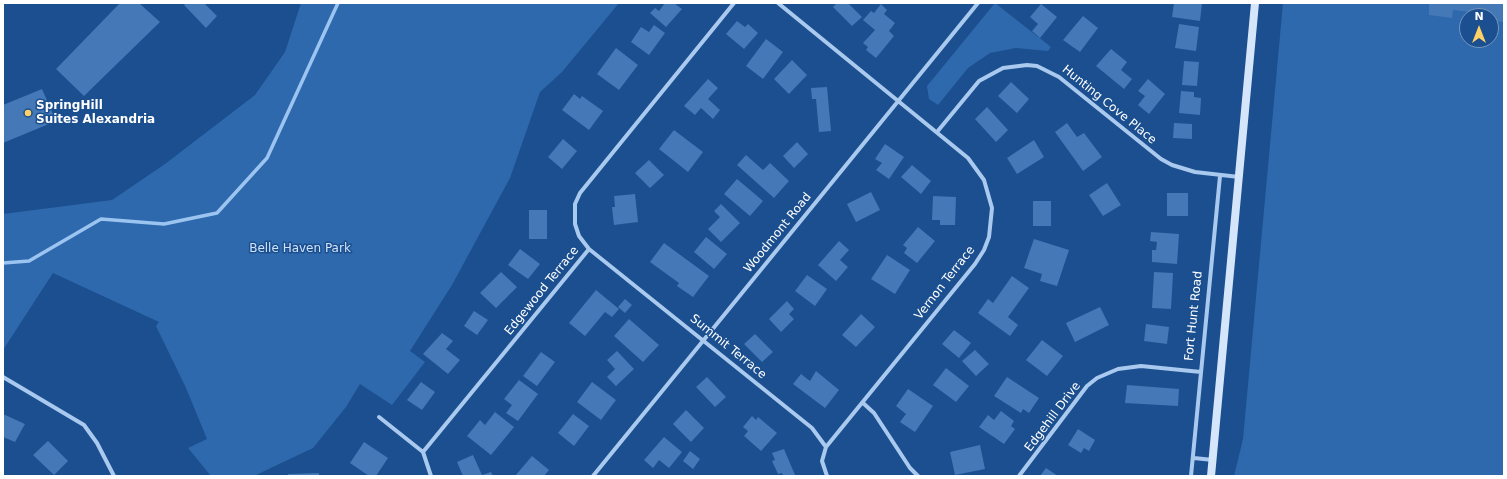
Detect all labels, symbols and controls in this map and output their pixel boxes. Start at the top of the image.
north arrow [1459,8,1499,48]
text: N [1474,10,1484,23]
street label: Hunting Cove Place [1059,63,1159,147]
place label: SpringHill Suites Alexandria [36,99,155,127]
marker: SpringHill Suites Alexandria [23,108,33,118]
street label: Woodmont Road [741,190,815,276]
park label: Belle Haven Park [249,242,351,256]
street label: Vernon Terrace [912,243,978,323]
street label: Edgewood Terrace [502,244,582,338]
street label: Fort Hunt Road [1182,270,1206,362]
street label: Summit Terrace [687,312,769,382]
street label: Edgehill Drive [1022,379,1084,455]

